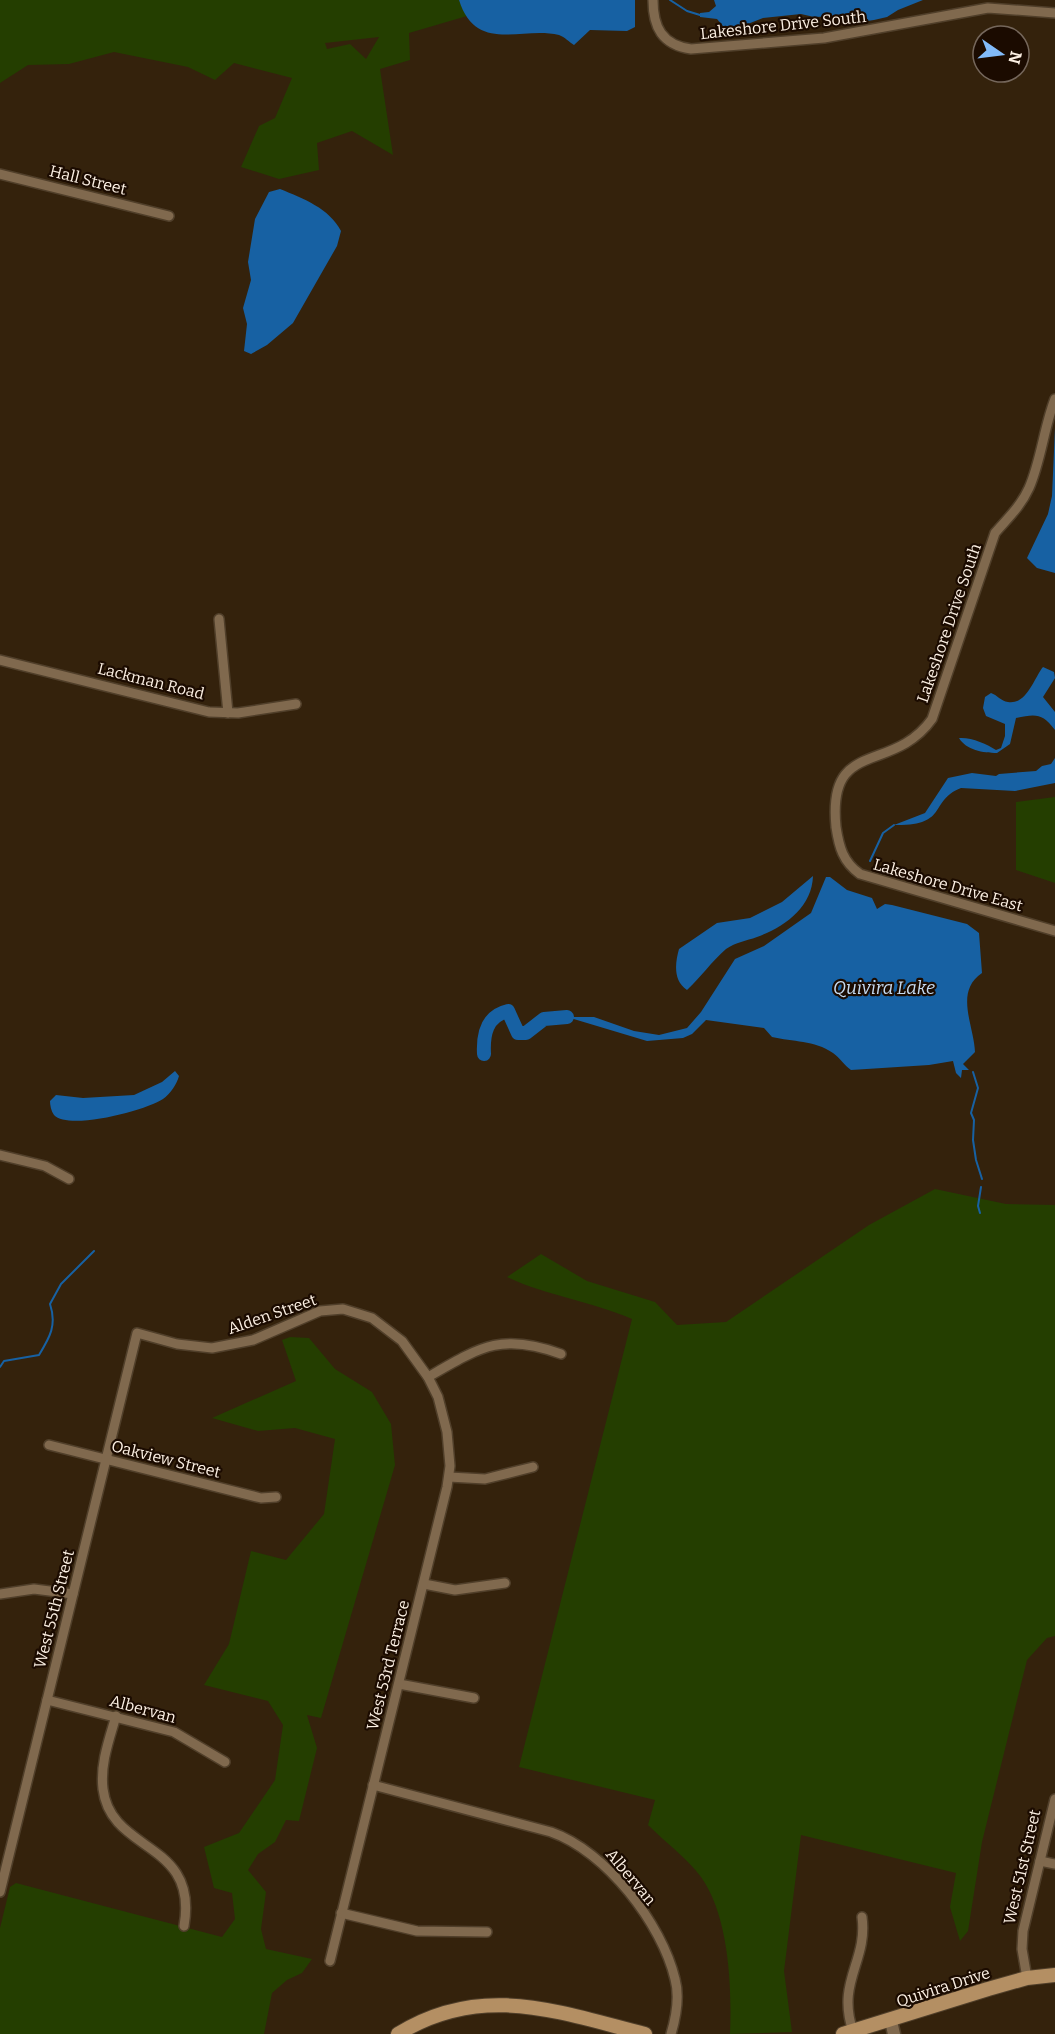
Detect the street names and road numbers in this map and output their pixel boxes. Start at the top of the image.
street label: Lakeshore Drive South [699,7,867,43]
street label: Hall Street [47,161,129,199]
street label: Lakeshore Drive South [913,541,985,705]
street label: Lackman Road [96,659,207,704]
street label: Lakeshore Drive East [871,855,1025,915]
street label: Alden Street [225,1290,319,1338]
street label: Oakview Street [109,1436,223,1482]
street label: West 55th Street [30,1547,78,1670]
street label: West 53rd Terrace [363,1598,413,1732]
street label: Albervan [108,1691,178,1727]
street label: West 51st Street [1000,1808,1044,1926]
street label: Albervan [602,1845,660,1909]
street label: Quivira Drive [894,1963,992,2011]

